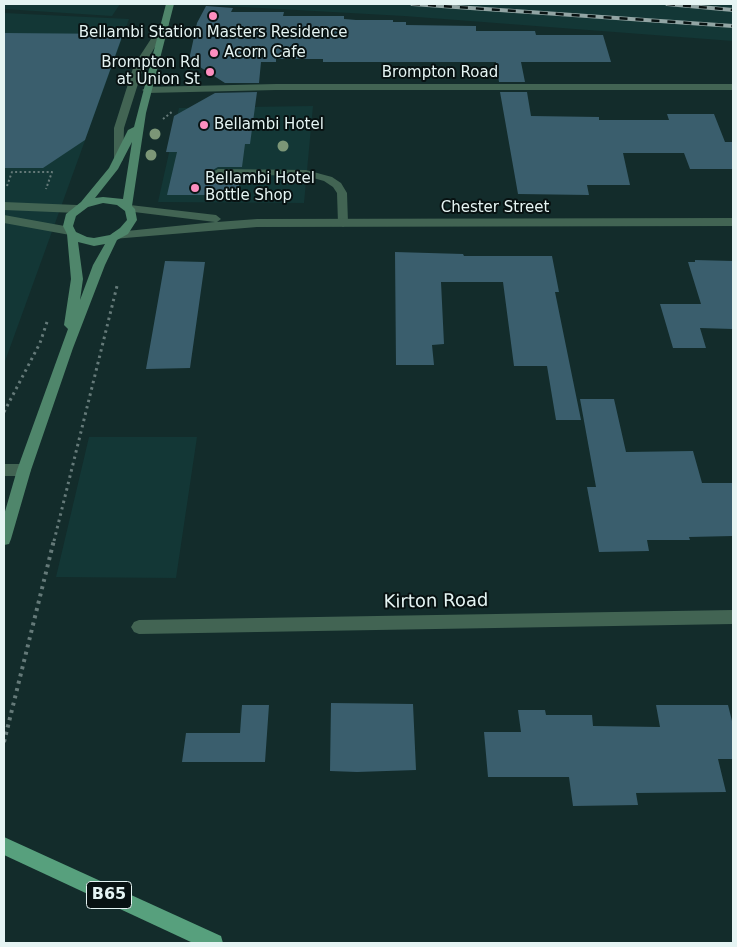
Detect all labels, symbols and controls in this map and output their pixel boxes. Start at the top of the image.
marker: Bellambi Station Masters Residence [207,10,219,22]
place label: Bellambi Station Masters Residence [79,24,347,42]
place label: Acorn Cafe [224,44,306,62]
marker: Acorn Cafe [208,47,220,59]
place label: Brompton Rd at Union St [101,54,200,89]
street label: Brompton Road [382,64,498,82]
marker: Brompton Rd at Union St [204,66,216,78]
place label: Bellambi Hotel [214,116,324,134]
marker: Bellambi Hotel [198,119,210,131]
place label: Bellambi Hotel Bottle Shop [205,170,315,205]
marker: Bellambi Hotel Bottle Shop [189,182,201,194]
street label: Chester Street [441,199,549,217]
street label: Kirton Road [384,590,488,614]
road number: B65 [86,882,132,908]

